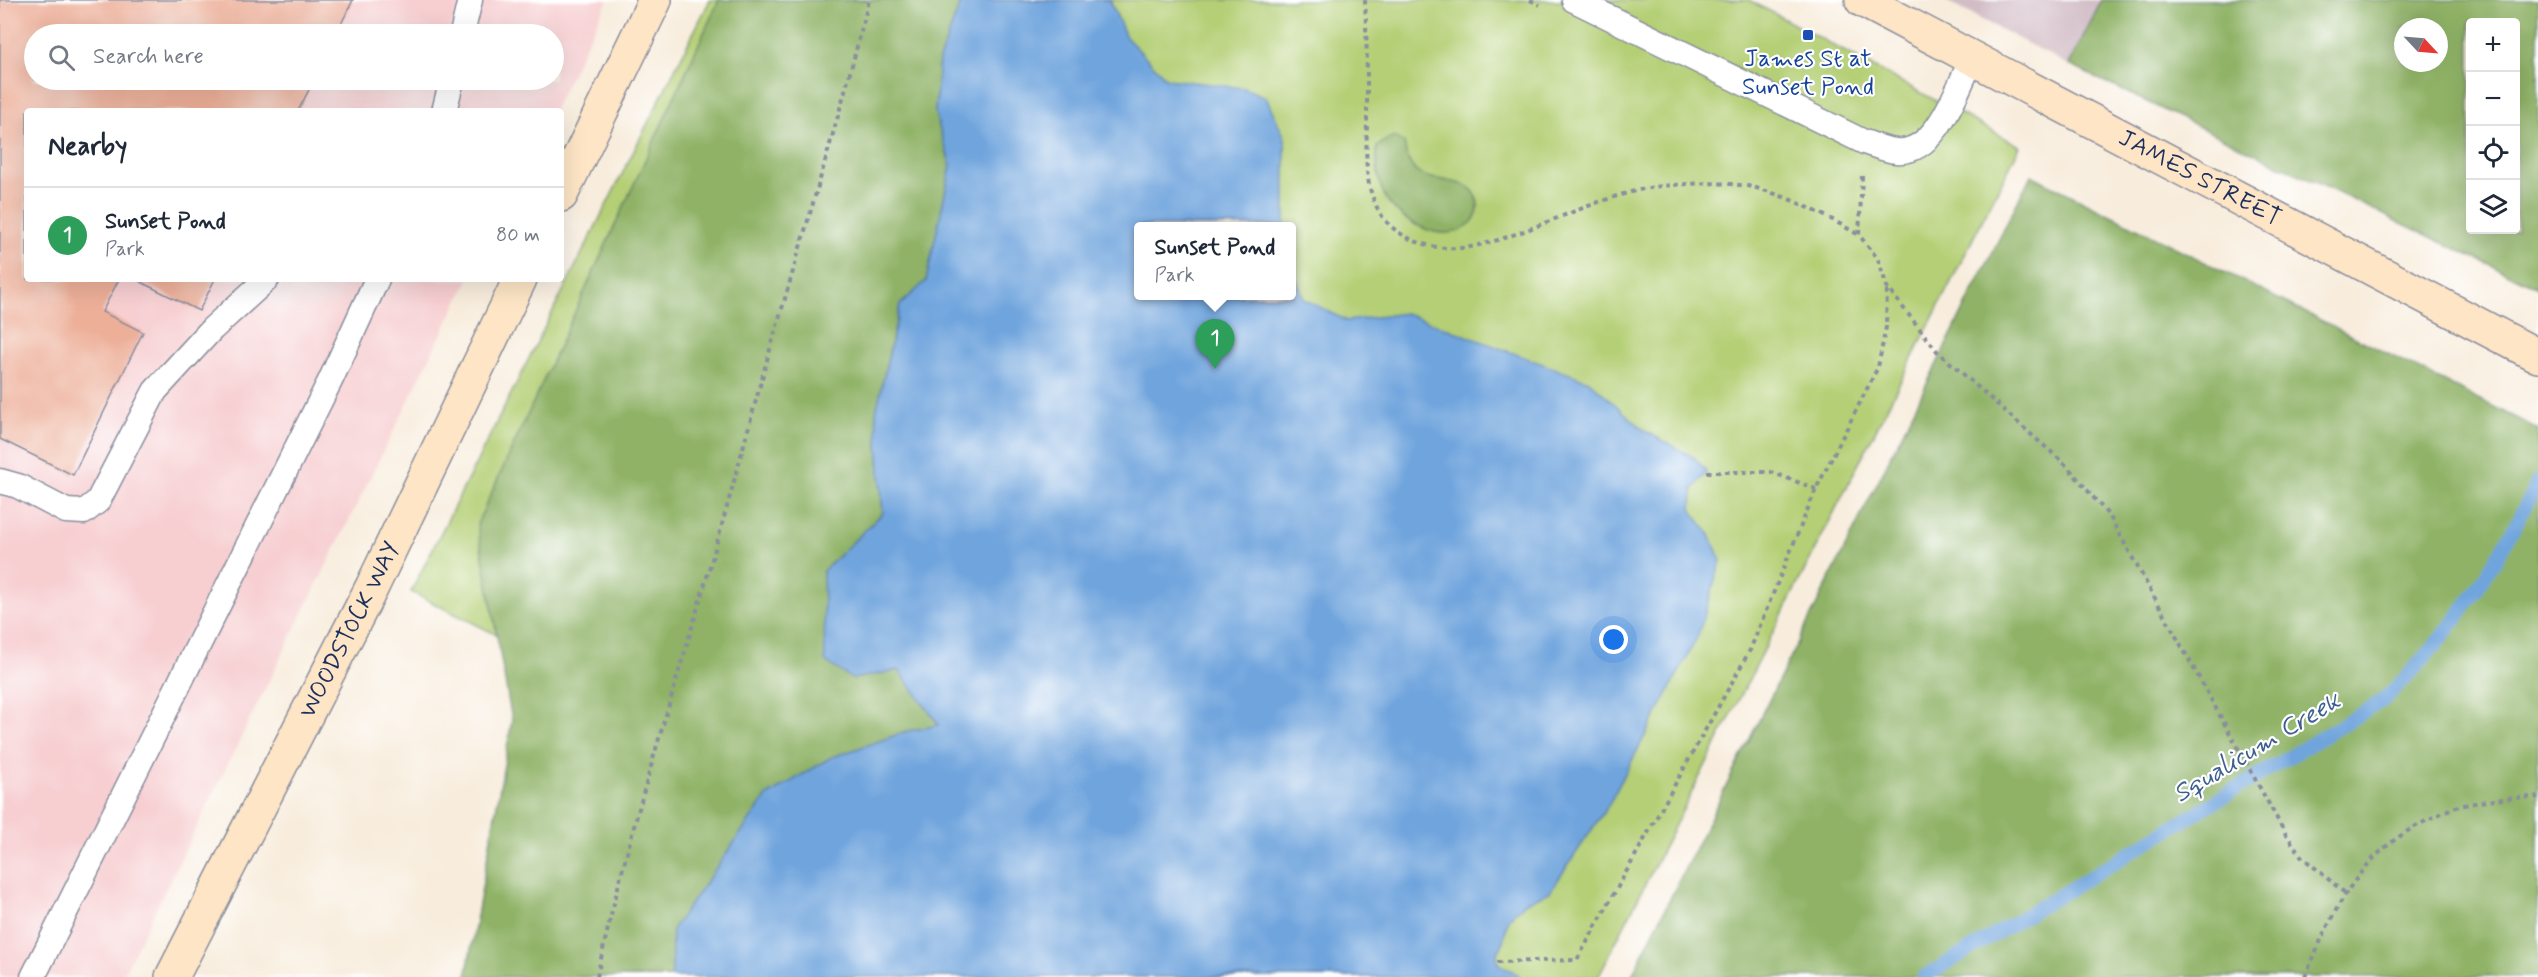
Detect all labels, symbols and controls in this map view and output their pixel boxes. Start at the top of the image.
north arrow [2394,18,2448,72]
map controls [2466,18,2520,234]
button: + [2466,18,2520,72]
search box [24,24,564,90]
marker: James St at Sunset Pond [1801,28,1815,42]
icon: search [45,41,78,74]
text: Search here [93,43,204,71]
place label: James St at Sunset Pond [1742,44,1874,103]
button: − [2466,72,2520,126]
street label: JAMES STREET [2113,122,2287,234]
button: locate [2466,126,2520,180]
text: Nearby [48,130,127,164]
button: layers [2466,180,2520,234]
text: Sunset Pond [105,208,226,236]
text: 1 [63,222,72,249]
text: 80 m [496,222,540,249]
popup [1134,222,1296,300]
text: Sunset Pond [1155,234,1275,262]
text: Park [105,236,145,263]
text: Park [1155,262,1194,289]
pin: 1 [1196,320,1234,369]
street label: WOODSTOCK WAY [292,536,407,723]
your location [1599,625,1628,654]
water label: Squalicum Creek [2167,684,2348,811]

